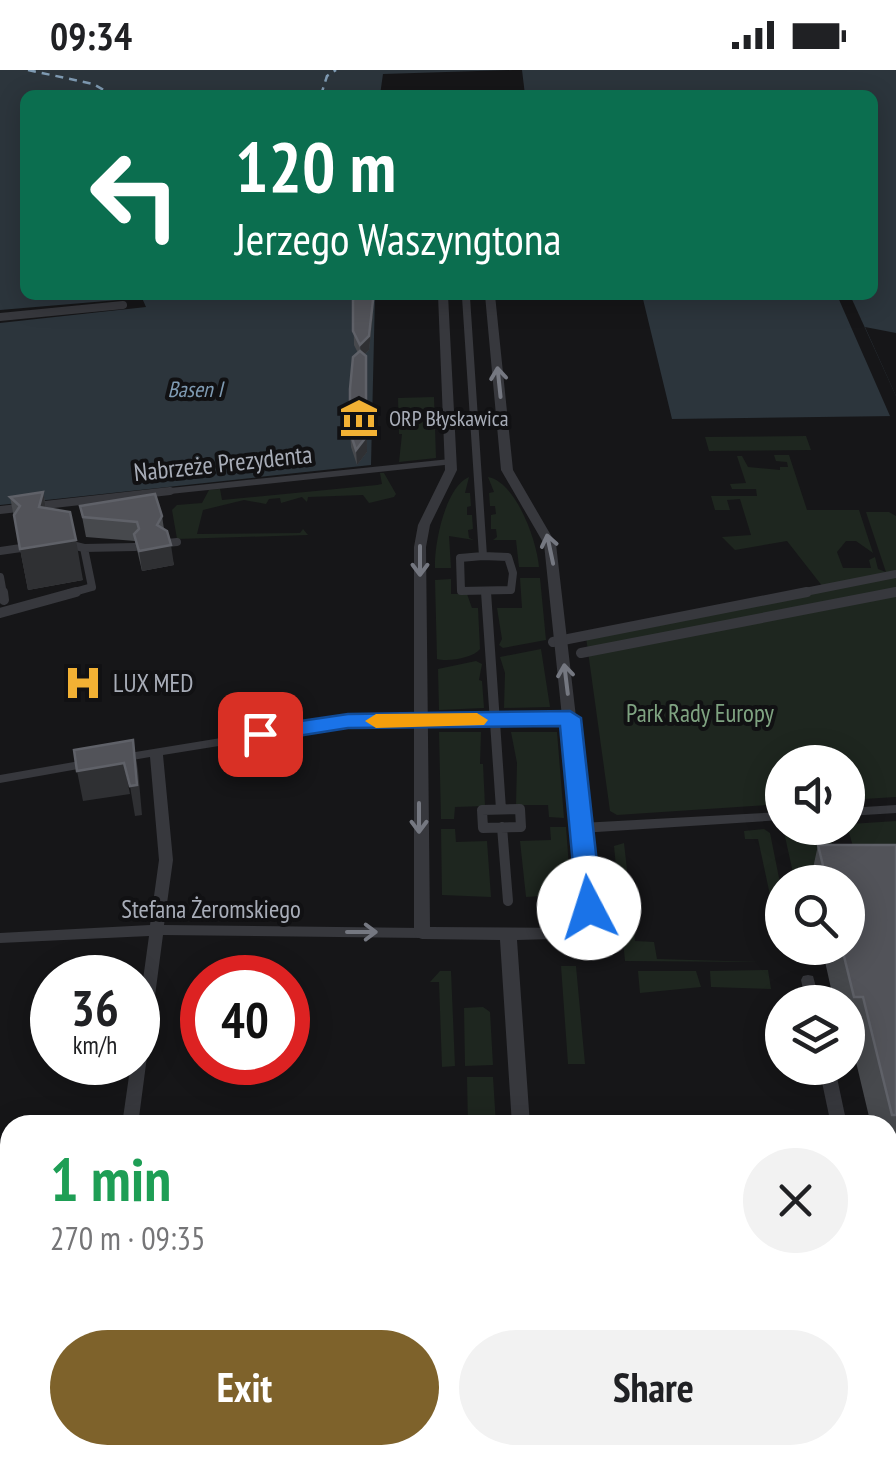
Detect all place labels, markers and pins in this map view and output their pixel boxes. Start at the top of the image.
museum icon: ORP Błyskawica [338,397,380,439]
place label: ORP Błyskawica [389,404,508,432]
hospital icon: LUX MED [62,662,104,704]
place label: LUX MED [113,667,193,699]
pin [218,692,303,777]

